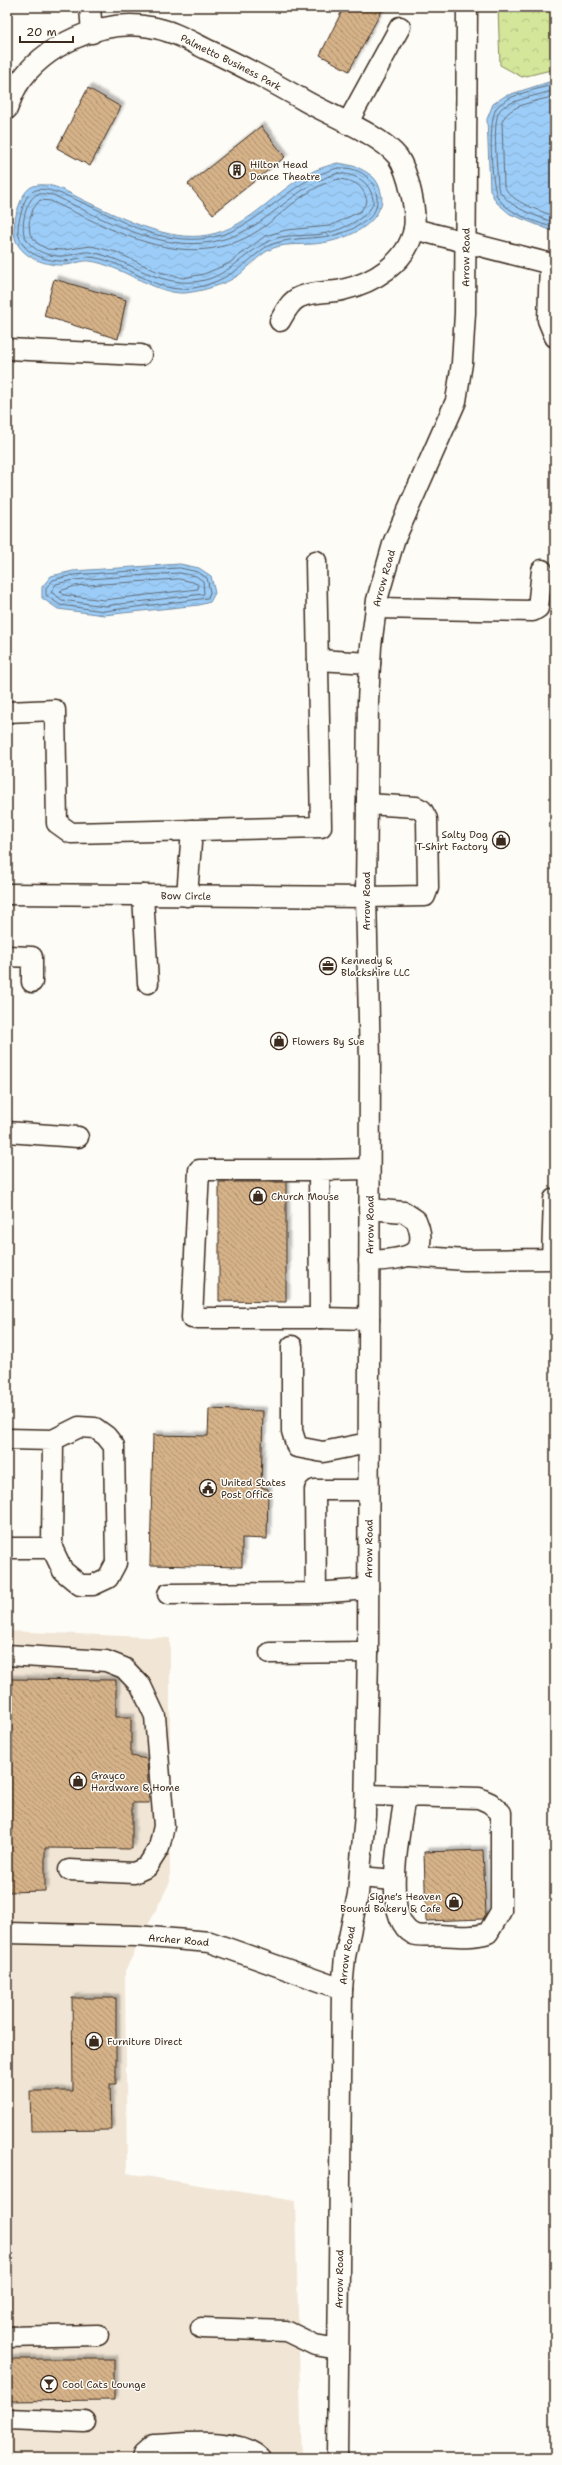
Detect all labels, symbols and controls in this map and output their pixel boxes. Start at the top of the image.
scale bar [20,18,73,44]
text: 20 m [26,24,57,40]
street label: Palmetto Business Park [179,31,284,93]
place label: Hilton Head Dance Theatre [250,158,321,183]
building icon: Hilton Head Dance Theatre [227,160,247,180]
street label: Arrow Road [459,227,472,287]
street label: Arrow Road [370,547,398,608]
place label: Salty Dog T-Shirt Factory [417,828,488,853]
shop icon: Salty Dog T-Shirt Factory [491,830,511,850]
street label: Arrow Road [360,871,373,930]
street label: Bow Circle [161,889,212,902]
place label: Kennedy & Blackshire LLC [341,954,410,979]
office icon: Kennedy & Blackshire LLC [318,956,338,976]
shop icon: Flowers By Sue [269,1031,289,1051]
place label: Flowers By Sue [292,1035,365,1048]
shop icon: Church Mouse [248,1186,268,1206]
place label: Church Mouse [271,1190,340,1203]
street label: Arrow Road [363,1195,376,1254]
place label: United States Post Office [221,1476,286,1501]
public building icon: United States Post Office [198,1478,218,1498]
street label: Arrow Road [362,1519,375,1578]
place label: Grayco Hardware & Home [91,1769,180,1794]
shop icon: Grayco Hardware & Home [68,1771,88,1791]
place label: Signe's Heaven Bound Bakery & Cafe [340,1890,441,1915]
shop icon: Signe's Heaven Bound Bakery & Cafe [444,1892,464,1912]
street label: Arrow Road [336,1924,358,1985]
street label: Archer Road [148,1930,210,1948]
shop icon: Furniture Direct [84,2031,104,2051]
place label: Furniture Direct [107,2035,182,2048]
street label: Arrow Road [332,2249,346,2309]
bar icon: Cool Cats Lounge [39,2374,59,2394]
place label: Cool Cats Lounge [62,2378,146,2391]

